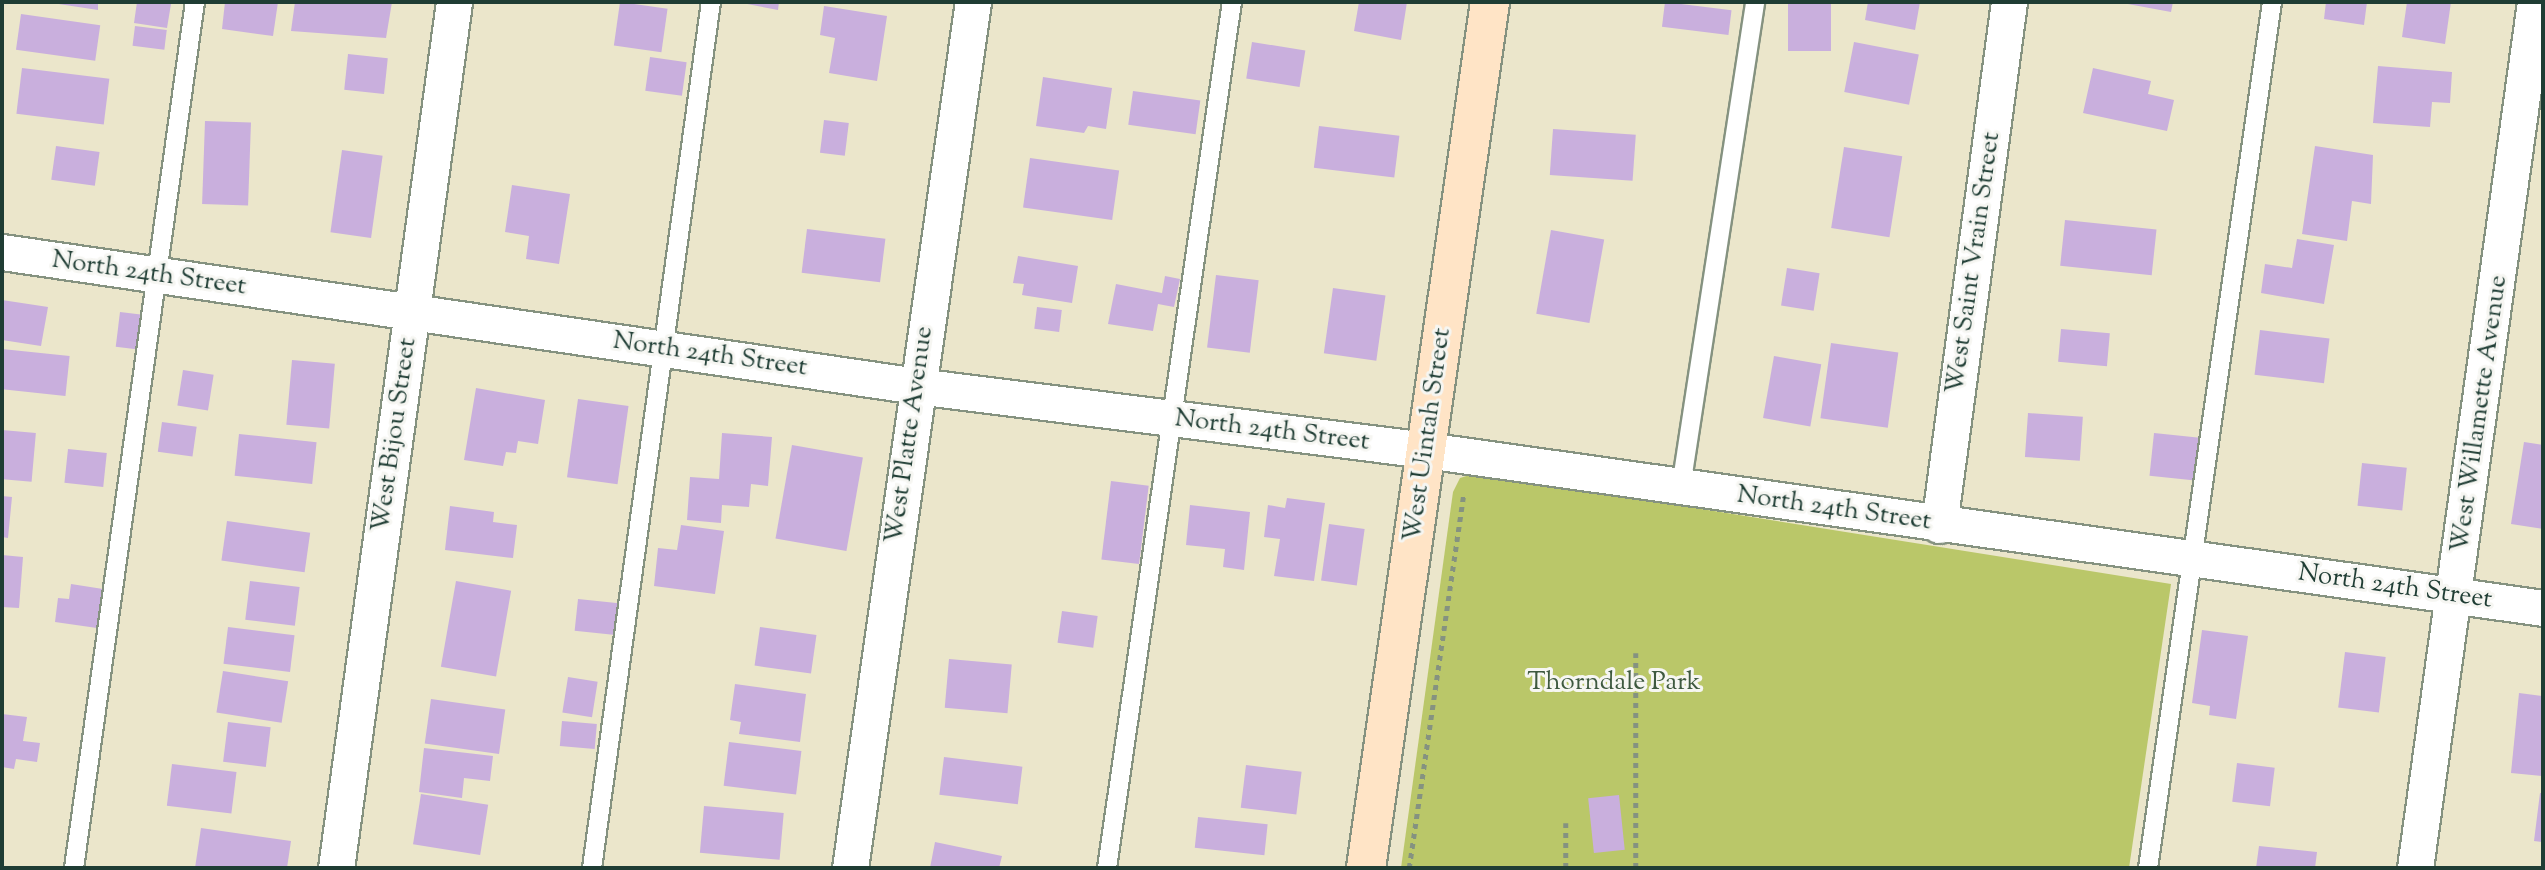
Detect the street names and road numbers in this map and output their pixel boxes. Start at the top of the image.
street label: West Saint Vrain Street [1940,130,2008,396]
street label: North 24th Street [50,245,248,303]
street label: West Willamette Avenue [2445,273,2515,555]
street label: West Platte Avenue [879,324,941,546]
street label: North 24th Street [611,326,809,384]
street label: West Uintah Street [1398,326,1458,544]
street label: West Bijou Street [366,336,424,534]
street label: North 24th Street [1173,404,1371,458]
street label: North 24th Street [1735,480,1933,538]
street label: North 24th Street [2296,558,2494,616]

